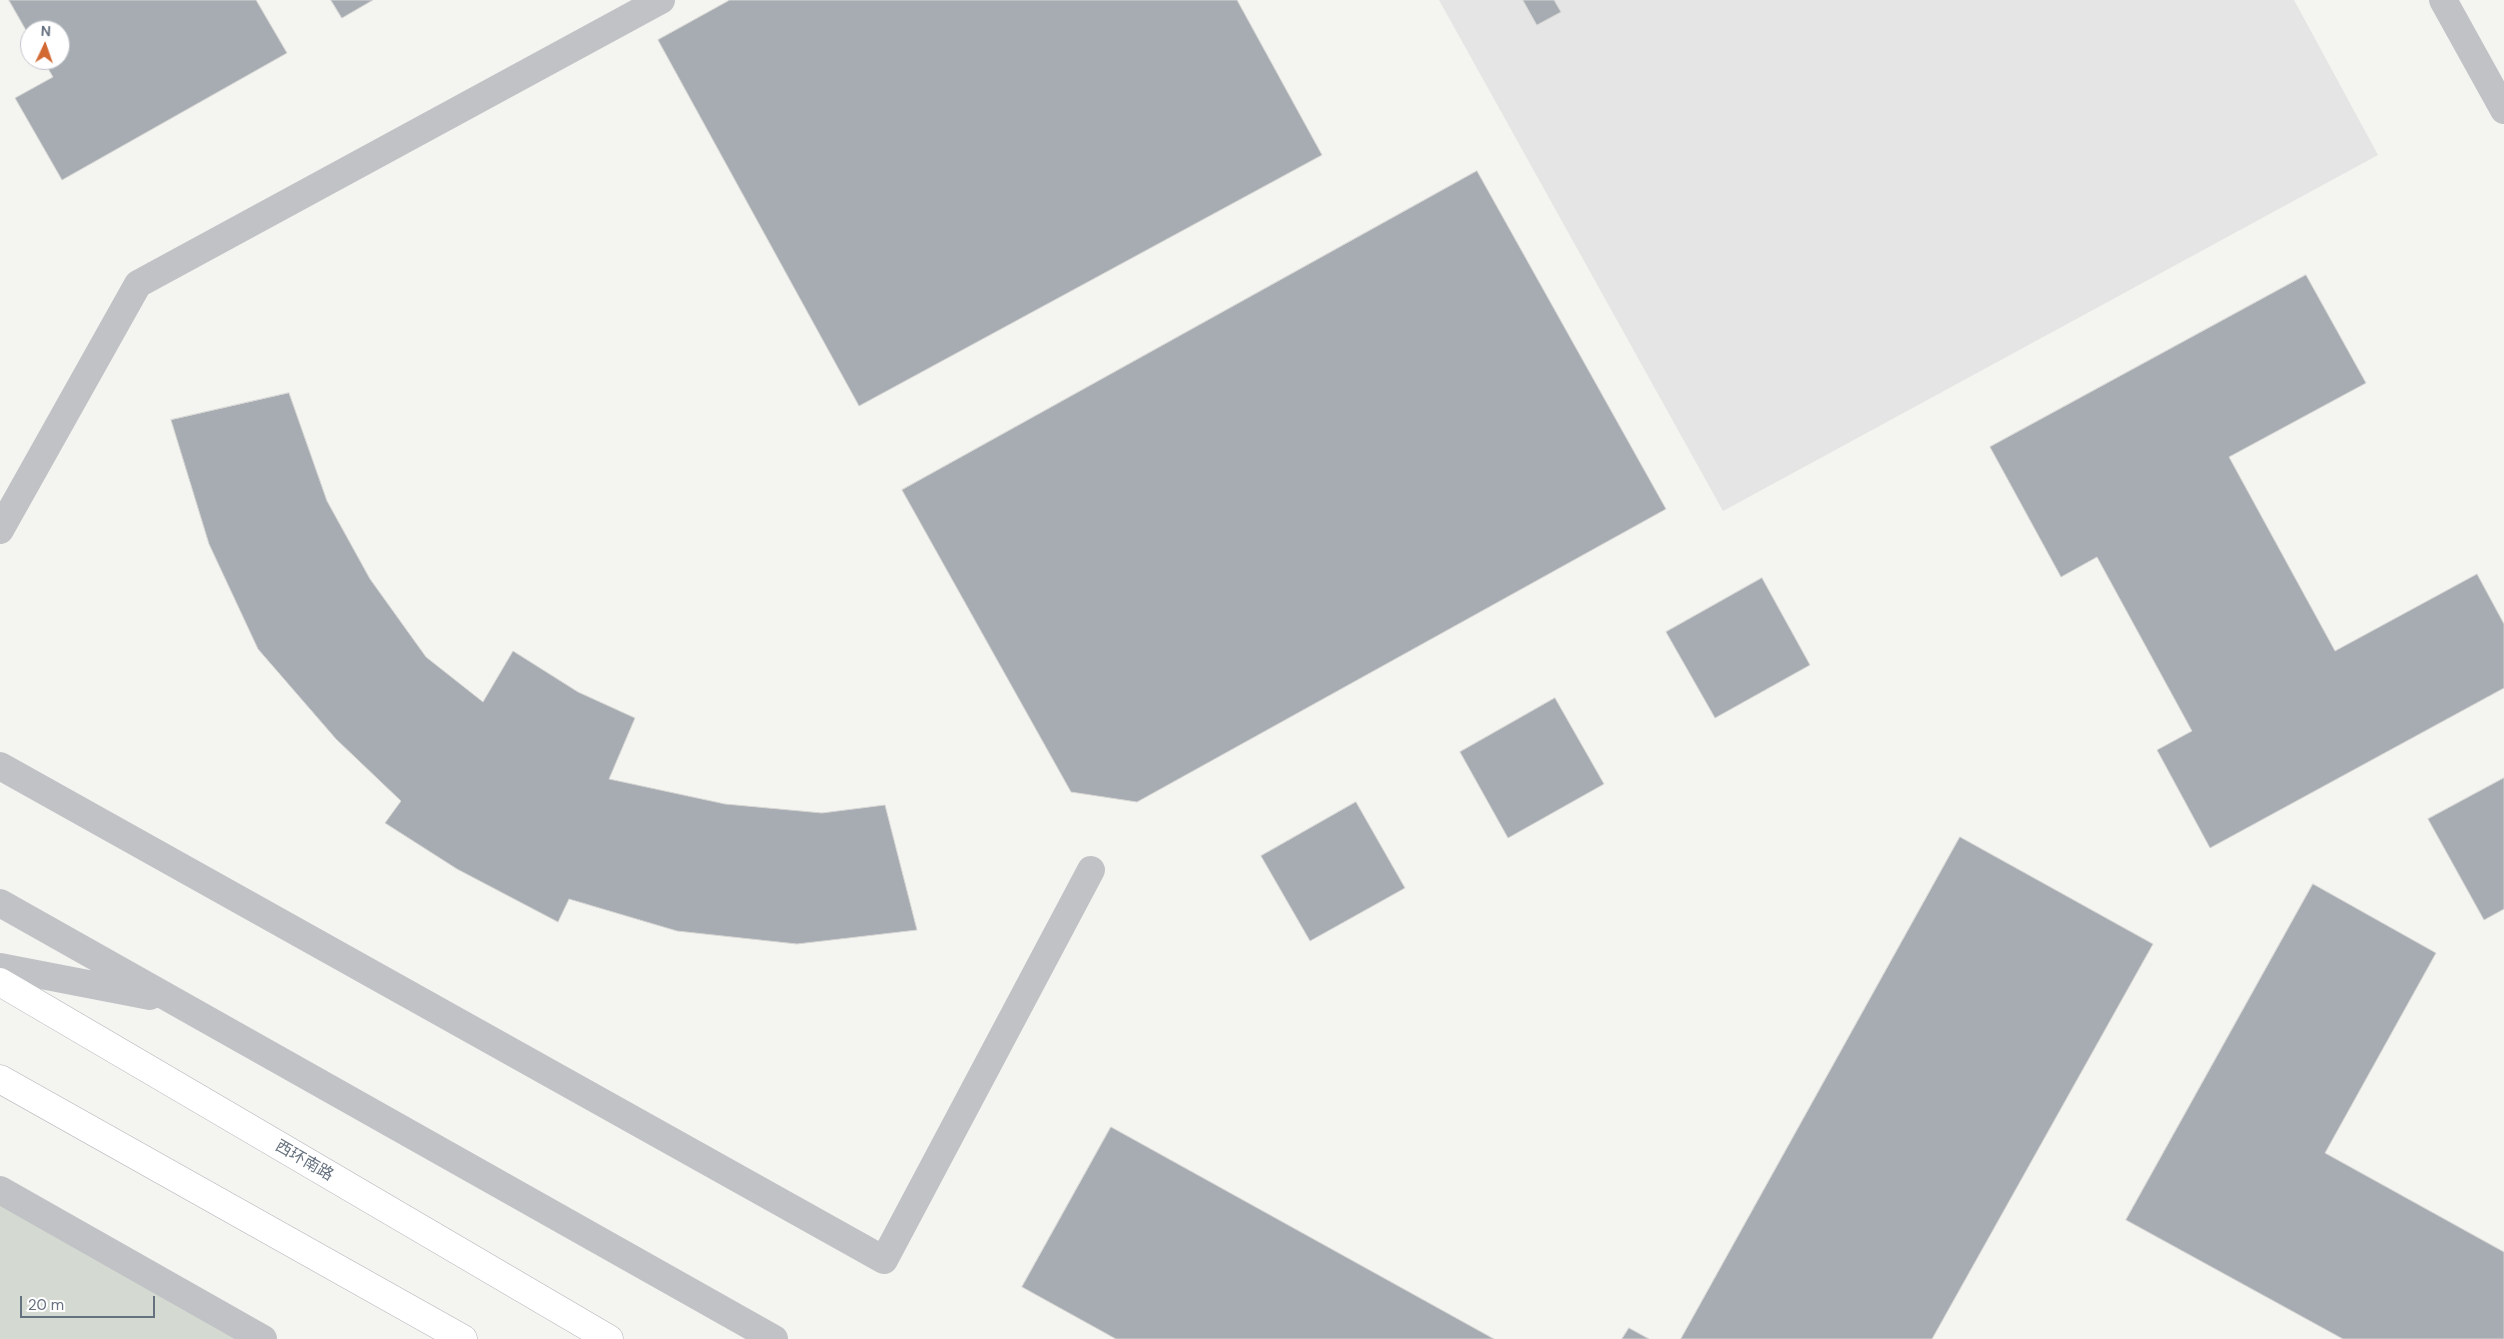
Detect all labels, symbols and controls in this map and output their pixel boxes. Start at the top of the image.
north arrow [20,20,70,70]
text: N [40,22,51,40]
street label: 西环南路 [271,1137,337,1185]
scale bar [22,1286,158,1318]
text: 20 m [28,1295,64,1315]

